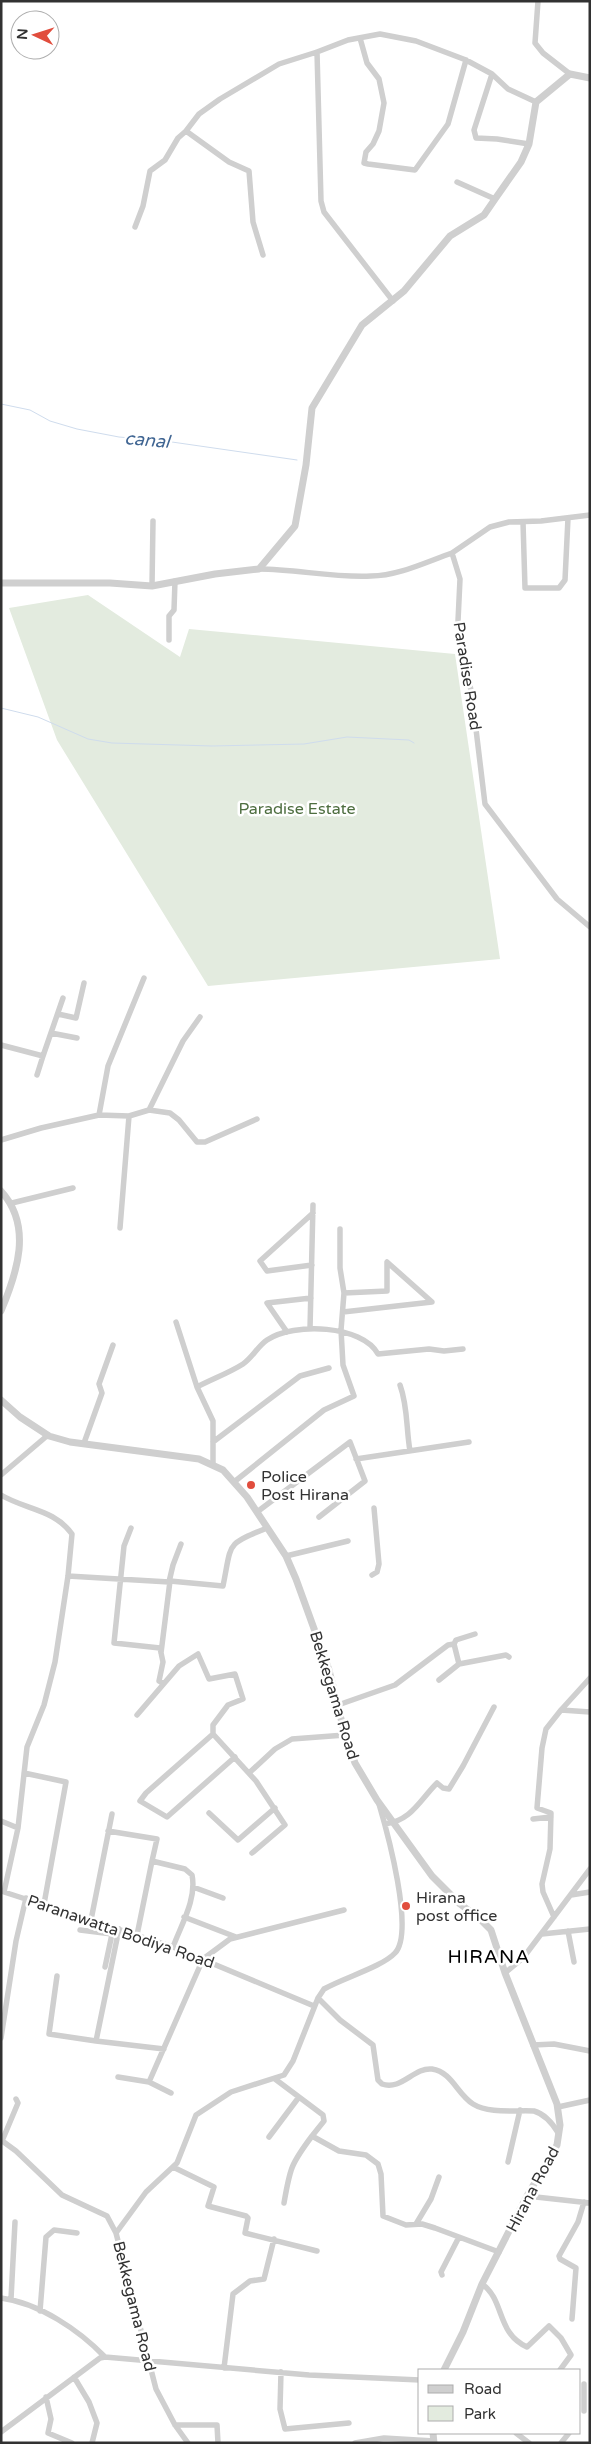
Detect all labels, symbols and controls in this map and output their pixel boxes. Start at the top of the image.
north arrow [10,10,60,60]
text: N [14,28,31,40]
water label: canal [123,427,173,453]
street label: Paradise Road [449,620,485,732]
park label: Paradise Estate [238,799,356,819]
place label: Police Post Hirana [261,1467,349,1505]
marker: Police Post Hirana [245,1479,257,1491]
street label: Bekkegama Road [305,1629,363,1762]
place label: Hirana post office [416,1888,497,1926]
street label: Paranawatta Bodiya Road [25,1891,217,1973]
marker: Hirana post office [400,1900,412,1912]
district label: HIRANA [448,1946,530,1968]
street label: Hirana Road [502,2143,564,2236]
street label: Bekkegama Road [108,2239,160,2373]
legend [418,2369,581,2434]
text: Road [464,2380,502,2398]
text: Park [464,2405,496,2423]

